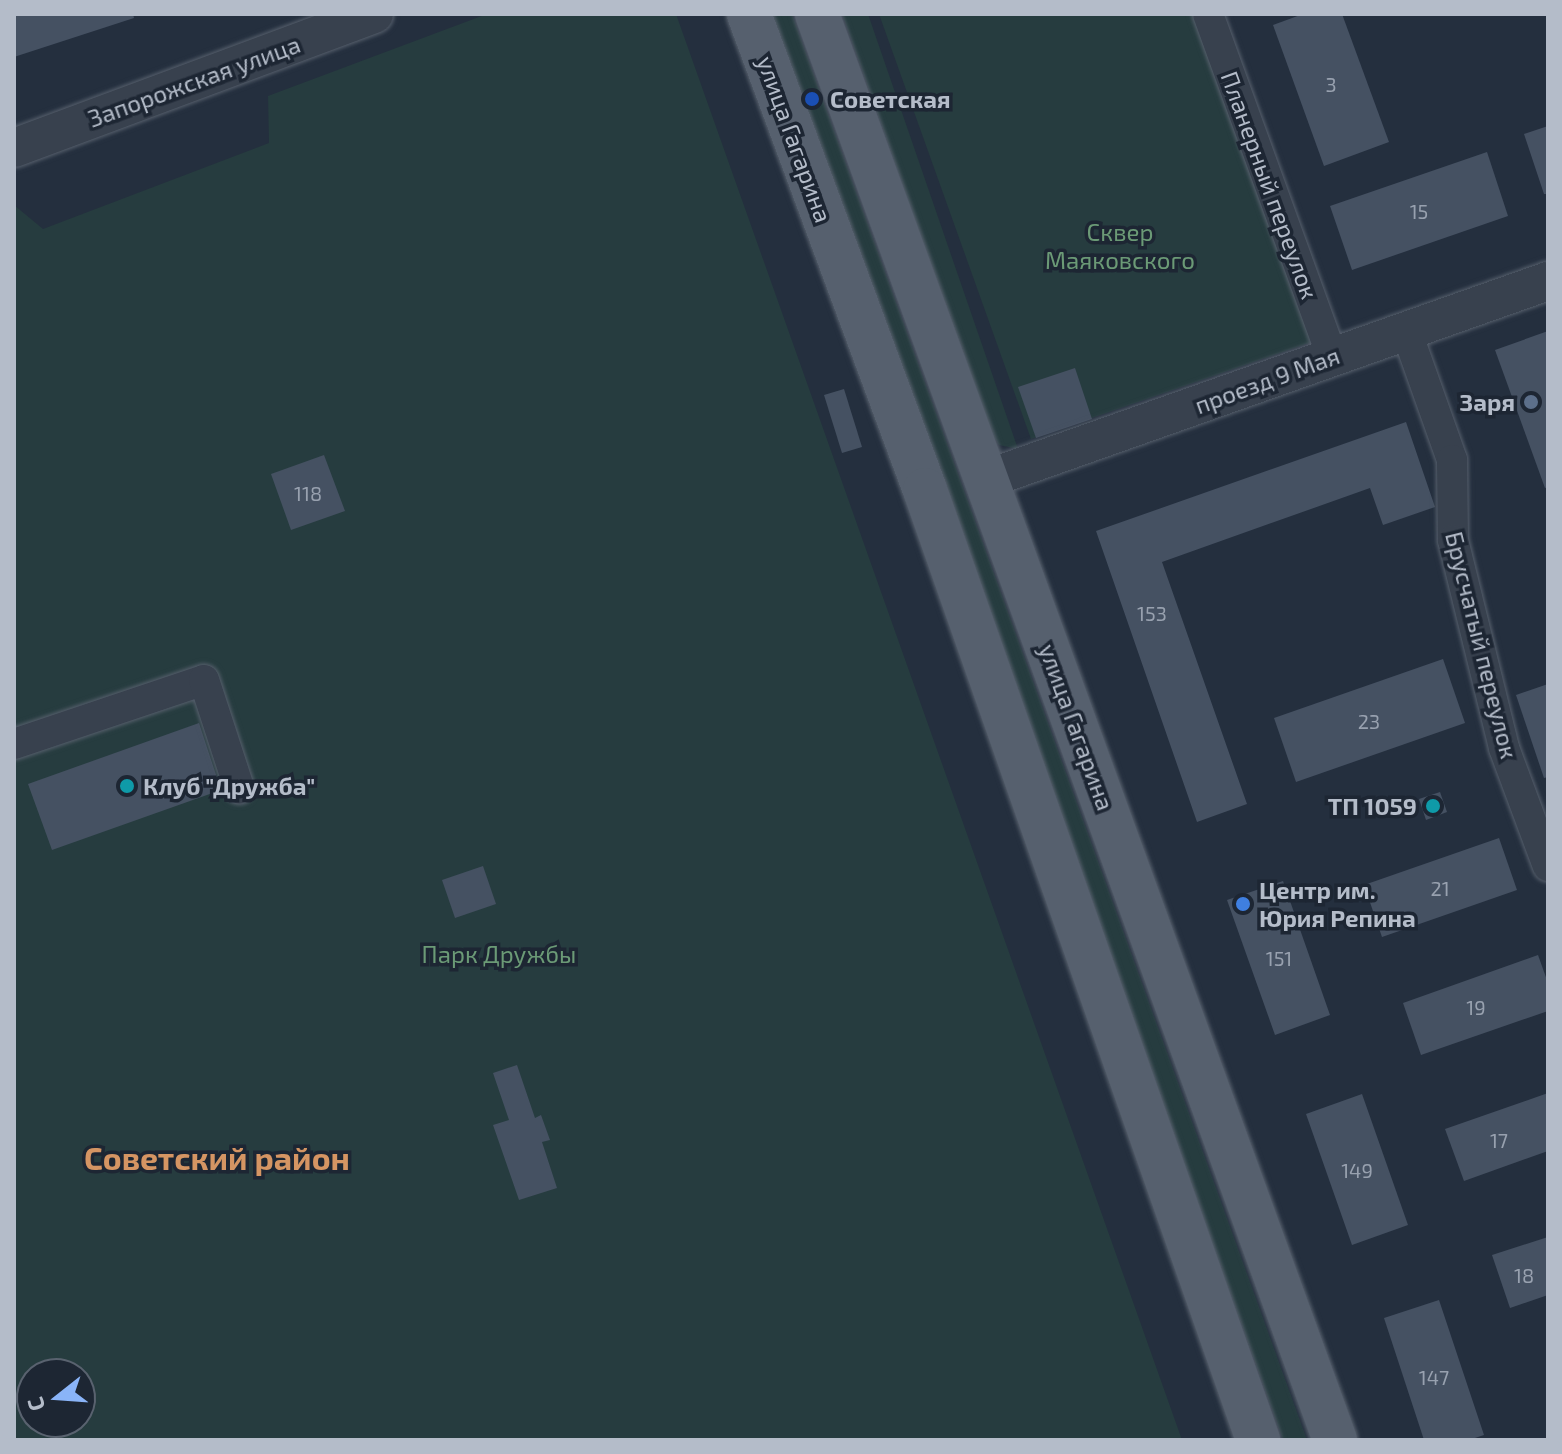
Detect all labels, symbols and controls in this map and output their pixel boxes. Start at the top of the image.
street label: Запорожская улица [84,29,304,133]
street label: улица Гагарина [752,52,838,226]
street label: Планерный переулок [1215,67,1325,303]
house number: 3 [1325,72,1337,96]
place label: Советская [830,85,951,113]
marker: Советская [801,88,823,110]
house number: 15 [1410,199,1428,223]
park label: Сквер Маяковского [1045,218,1195,274]
street label: проезд 9 Мая [1191,340,1343,420]
place label: Заря [1460,388,1515,416]
marker: Заря [1522,393,1540,411]
house number: 118 [294,481,322,505]
street label: Брусчатый переулок [1440,529,1524,761]
house number: 153 [1137,601,1167,625]
street label: улица Гагарина [1034,640,1120,814]
house number: 23 [1358,709,1380,733]
place label: Клуб "Дружба" [143,772,315,800]
marker: Клуб "Дружба" [118,777,136,795]
place label: ТП 1059 [1328,792,1417,820]
marker: ТП 1059 [1424,797,1442,815]
place label: Центр им. Юрия Репина [1259,876,1416,932]
house number: 21 [1430,876,1450,900]
marker: Центр им. Юрия Репина [1234,895,1252,913]
park label: Парк Дружбы [422,940,576,968]
house number: 151 [1266,946,1292,970]
house number: 19 [1466,995,1486,1019]
house number: 17 [1490,1128,1508,1152]
district label: Советский район [84,1138,350,1176]
house number: 149 [1341,1158,1373,1182]
house number: 18 [1514,1263,1534,1287]
north arrow [16,1358,96,1438]
house number: 147 [1419,1365,1449,1389]
text: С [21,1394,49,1414]

